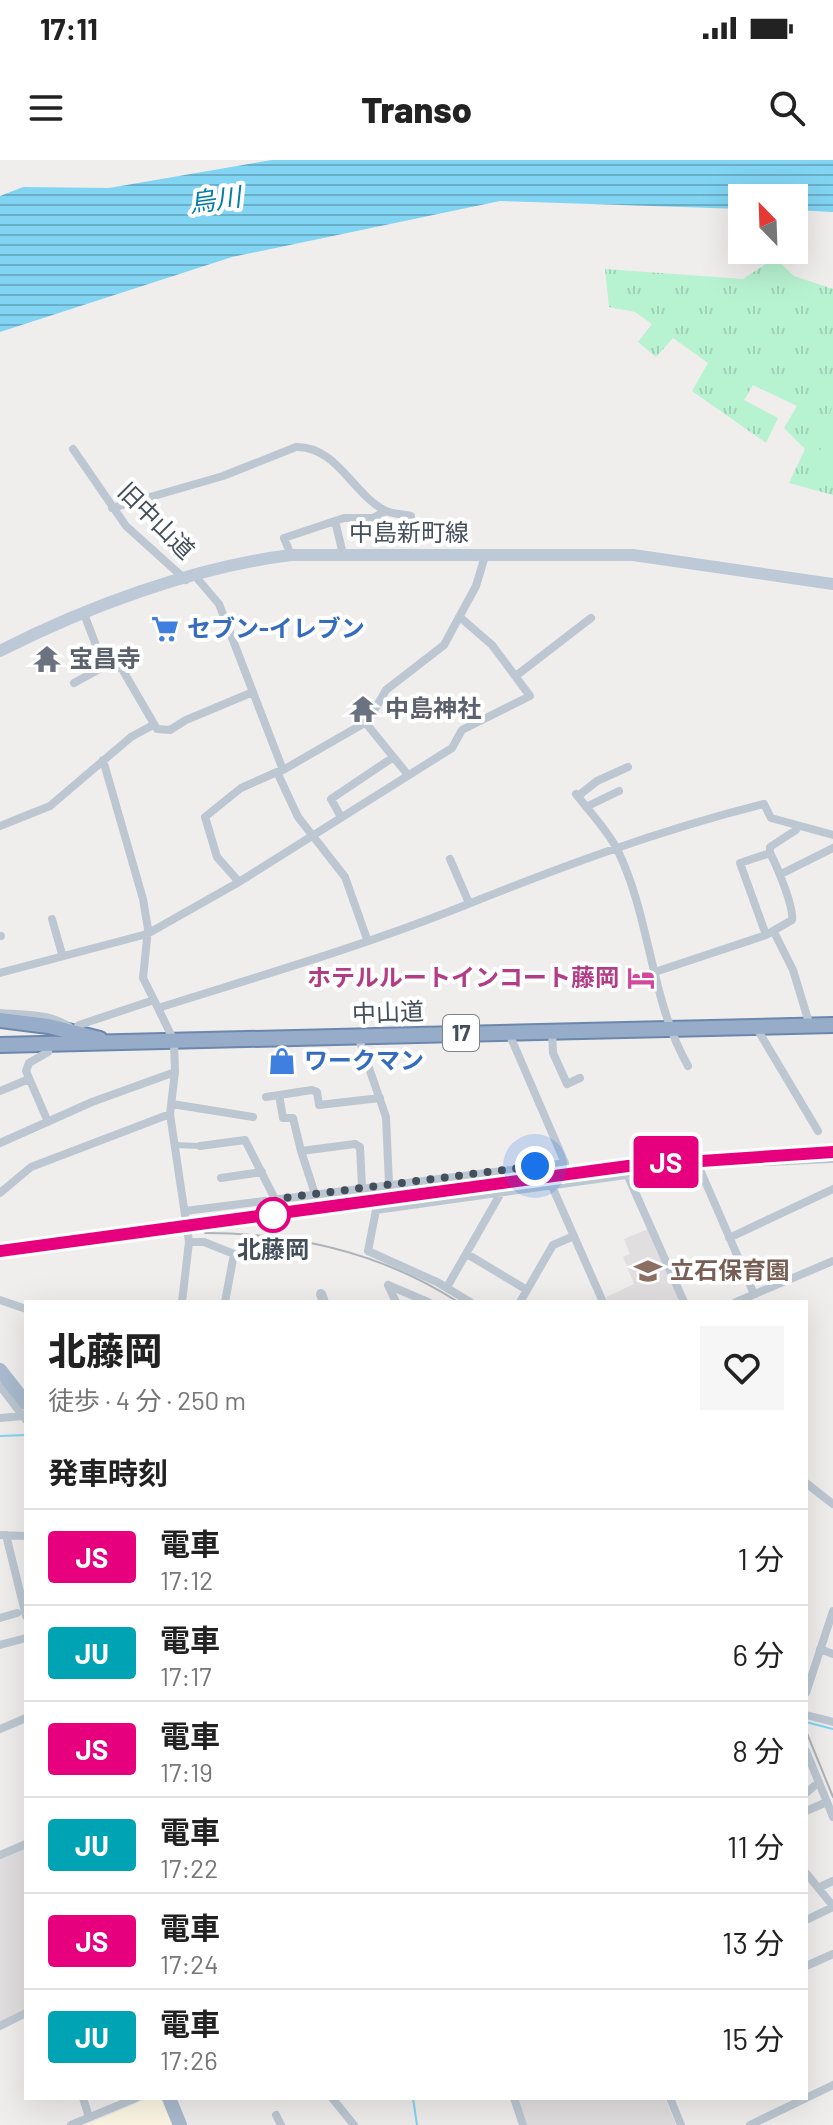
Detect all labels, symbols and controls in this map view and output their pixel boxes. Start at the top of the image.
text: 17:11 [40,10,98,46]
icon: menu [24,86,68,130]
icon: search [765,86,809,130]
text: Transo [361,87,472,130]
water label: 烏川 [187,179,246,217]
north arrow [728,184,808,264]
map controls [728,184,808,264]
street label: 旧中山道 [113,476,201,564]
street label: 中島新町線 [349,517,469,546]
place label: セブン-イレブン [187,613,365,642]
supermarket icon: セブン-イレブン [150,614,180,644]
place label: 宝昌寺 [69,643,141,672]
temple icon: 宝昌寺 [32,644,62,674]
place label: 中島神社 [385,693,481,722]
temple icon: 中島神社 [348,694,378,724]
place label: ホテルルートインコート藤岡 [307,962,619,991]
hotel icon: ホテルルートインコート藤岡 [626,963,656,993]
street label: 中山道 [351,996,424,1027]
road number: 17 [443,1015,479,1051]
place label: ワークマン [304,1045,424,1074]
shop icon: ワークマン [267,1046,297,1076]
line badge: JS [630,1136,702,1188]
text: JS [650,1145,682,1179]
your location [515,1146,555,1186]
marker: 北藤岡 [256,1198,290,1232]
place label: 北藤岡 [237,1234,309,1263]
place label: 立石保育園 [670,1255,790,1284]
school or university icon: 立石保育園 [633,1256,663,1286]
button: heart [700,1326,784,1410]
text: 北藤岡 [48,1327,162,1373]
text: 徒歩 · 4 分 · 250 m [48,1384,246,1415]
text: 発車時刻 [48,1454,168,1490]
text: 電車 [160,1525,220,1561]
text: JS [76,1540,108,1574]
text: 1 分 [738,1540,784,1576]
text: 17:12 [160,1564,213,1595]
text: 電車 [160,1621,220,1657]
text: JU [75,1636,109,1670]
text: 6 分 [733,1636,784,1672]
text: 17:17 [160,1660,212,1691]
text: 電車 [160,1717,220,1753]
text: JS [76,1732,108,1766]
text: 8 分 [732,1732,784,1768]
text: 17:19 [160,1756,213,1787]
text: 電車 [160,1813,220,1849]
text: JU [75,1828,109,1862]
text: 11 分 [727,1828,784,1864]
text: 17:22 [160,1852,218,1883]
text: 電車 [160,1909,220,1945]
text: JS [76,1924,108,1958]
text: 13 分 [722,1924,784,1960]
text: 17:24 [160,1948,218,1979]
text: 電車 [160,2005,220,2041]
text: JU [75,2020,109,2054]
text: 15 分 [722,2020,784,2056]
text: 17:26 [160,2044,218,2075]

